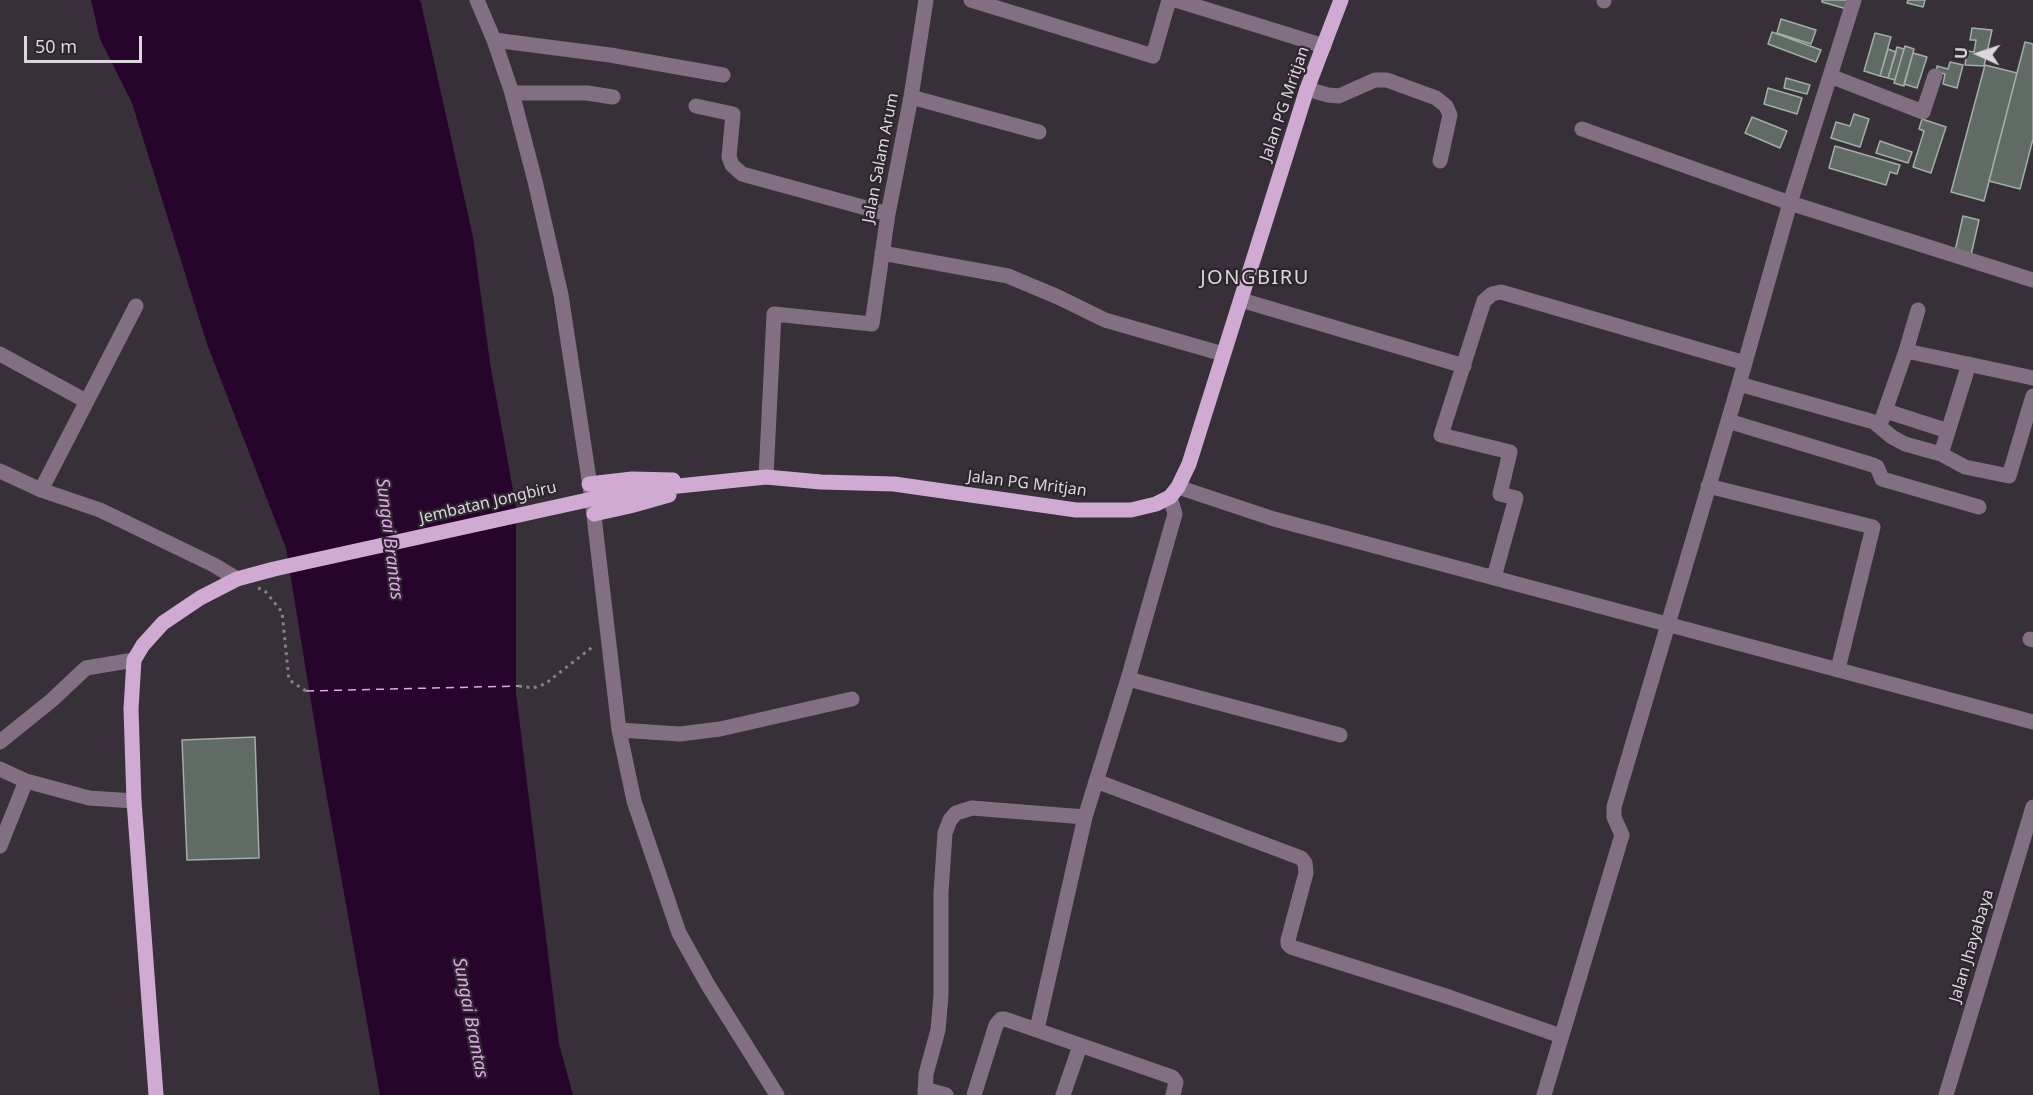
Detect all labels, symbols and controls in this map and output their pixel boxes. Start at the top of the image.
scale bar [27,24,146,62]
north arrow [1949,24,2009,84]
text: 50 m [35,34,77,58]
street label: Jalan PG Mritjan [1256,44,1314,164]
text: U [1950,46,1972,60]
street label: Jalan Salam Arum [859,91,903,225]
district label: JONGBIRU [1200,266,1310,290]
street label: Jalan PG Mritjan [966,467,1088,501]
water label: Sungai Brantas [371,477,407,601]
street label: Jembatan Jongbiru [418,478,558,528]
street label: Jalan Jhayabaya [1946,887,1998,1005]
water label: Sungai Brantas [448,956,492,1080]

